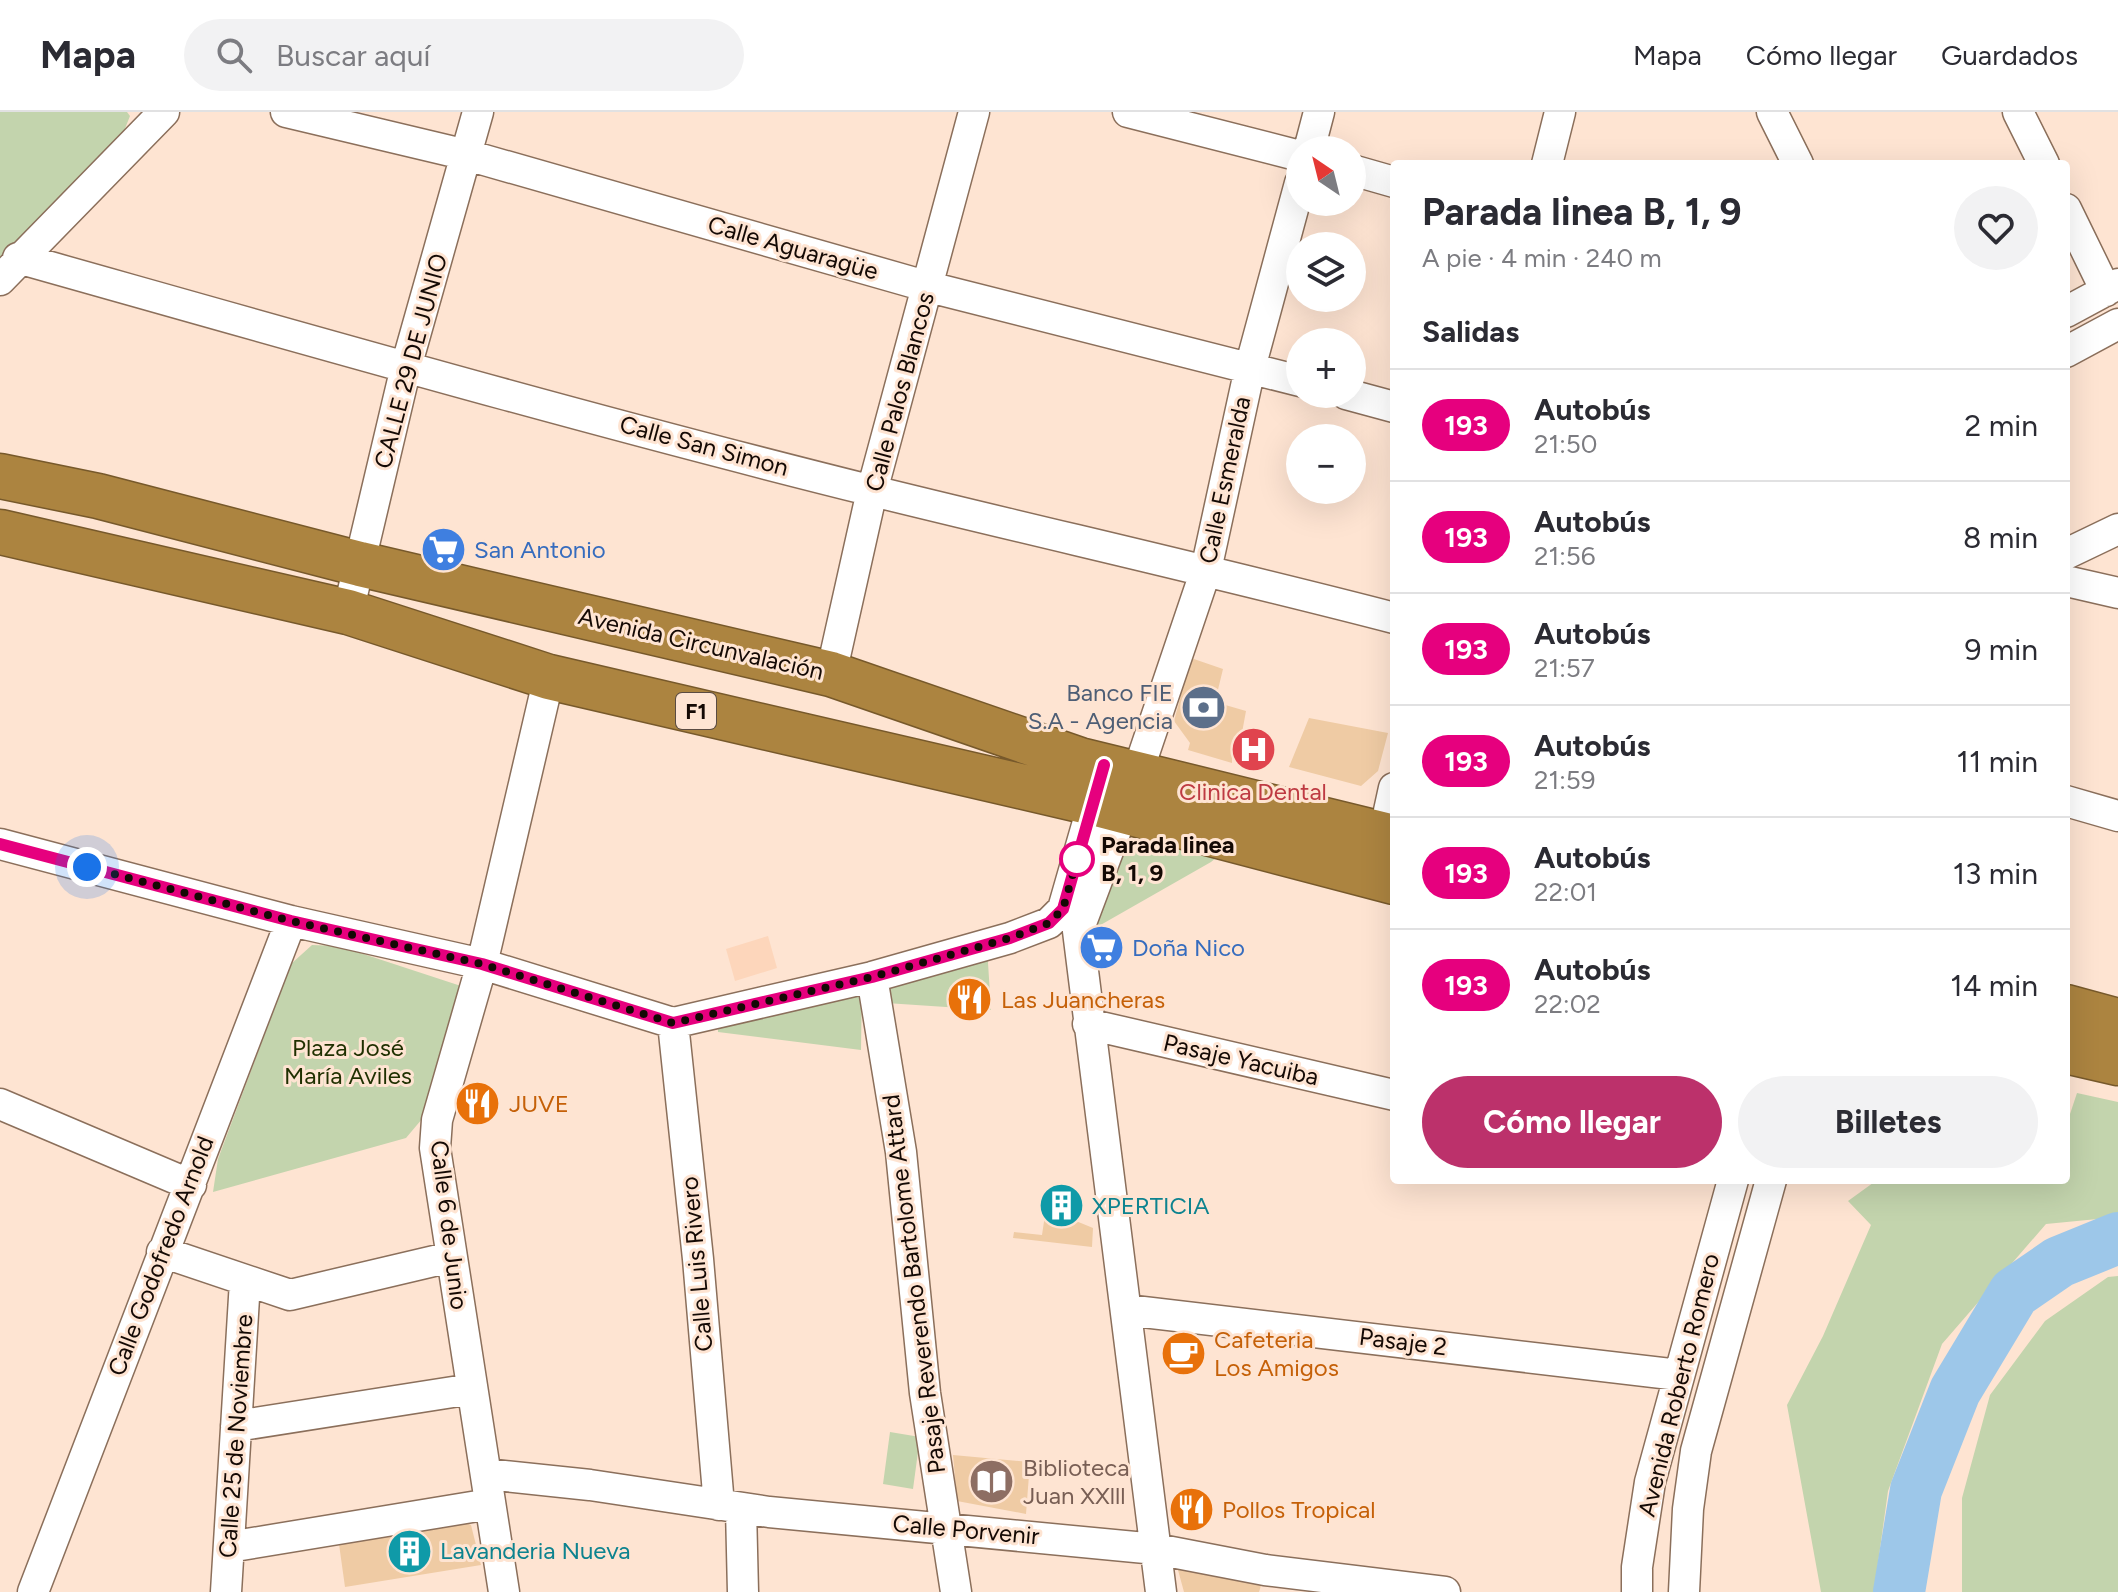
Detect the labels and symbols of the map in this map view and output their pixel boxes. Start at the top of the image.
north arrow [1286,136,1366,216]
street label: Calle Aguaragüe [705,209,882,286]
street label: CALLE 29 DE JUNIO [368,250,453,471]
street label: Calle Palos Blancos [859,289,940,495]
street label: Calle Esmeralda [1193,394,1256,566]
street label: Calle San Simon [617,409,792,482]
supermarket icon: San Antonio [419,526,467,574]
place label: San Antonio [474,535,606,564]
street label: Avenida Circunvalación [576,601,827,686]
place label: Banco FIE S.A - Agencia [1028,678,1173,735]
bank icon: Banco FIE S.A - Agencia [1180,683,1228,731]
road number: F1 [676,693,716,729]
hospital icon: Clinica Dental [1229,726,1277,774]
place label: Clinica Dental [1179,777,1327,806]
place label: Parada linea B, 1, 9 [1101,830,1235,887]
marker: Parada linea B, 1, 9 [1060,842,1094,876]
your location [67,847,107,887]
supermarket icon: Doña Nico [1077,924,1125,972]
place label: Doña Nico [1132,933,1245,962]
restaurant icon: Las Juancheras [946,976,994,1024]
place label: Las Juancheras [1001,985,1165,1014]
street label: Pasaje Yacuiba [1161,1028,1322,1091]
park label: Plaza José María Aviles [284,1033,412,1090]
restaurant icon: JUVE [454,1080,502,1128]
place label: JUVE [509,1089,569,1118]
street label: Pasaje Reverendo Bartolome Attard [876,1093,951,1475]
street label: Calle Godofredo Arnold [101,1132,220,1380]
street label: Calle 6 de Junio [425,1139,474,1311]
street label: Calle Luis Rivero [674,1175,719,1353]
building icon: XPERTICIA [1037,1182,1085,1230]
place label: XPERTICIA [1092,1191,1210,1220]
street label: Avenida Roberto Romero [1632,1250,1725,1519]
street label: Calle 25 de Noviembre [213,1313,258,1559]
street label: Pasaje 2 [1358,1322,1449,1361]
place label: Cafeteria Los Amigos [1214,1325,1339,1382]
cafe icon: Cafeteria Los Amigos [1159,1330,1207,1378]
place label: Biblioteca Juan XXlll [1023,1453,1129,1510]
library icon: Biblioteca Juan XXlll [968,1458,1016,1506]
restaurant icon: Pollos Tropical [1167,1486,1215,1534]
place label: Pollos Tropical [1222,1495,1376,1524]
street label: Calle Porvenir [891,1509,1041,1550]
building icon: Lavanderia Nueva [385,1527,433,1575]
place label: Lavanderia Nueva [440,1536,631,1565]

